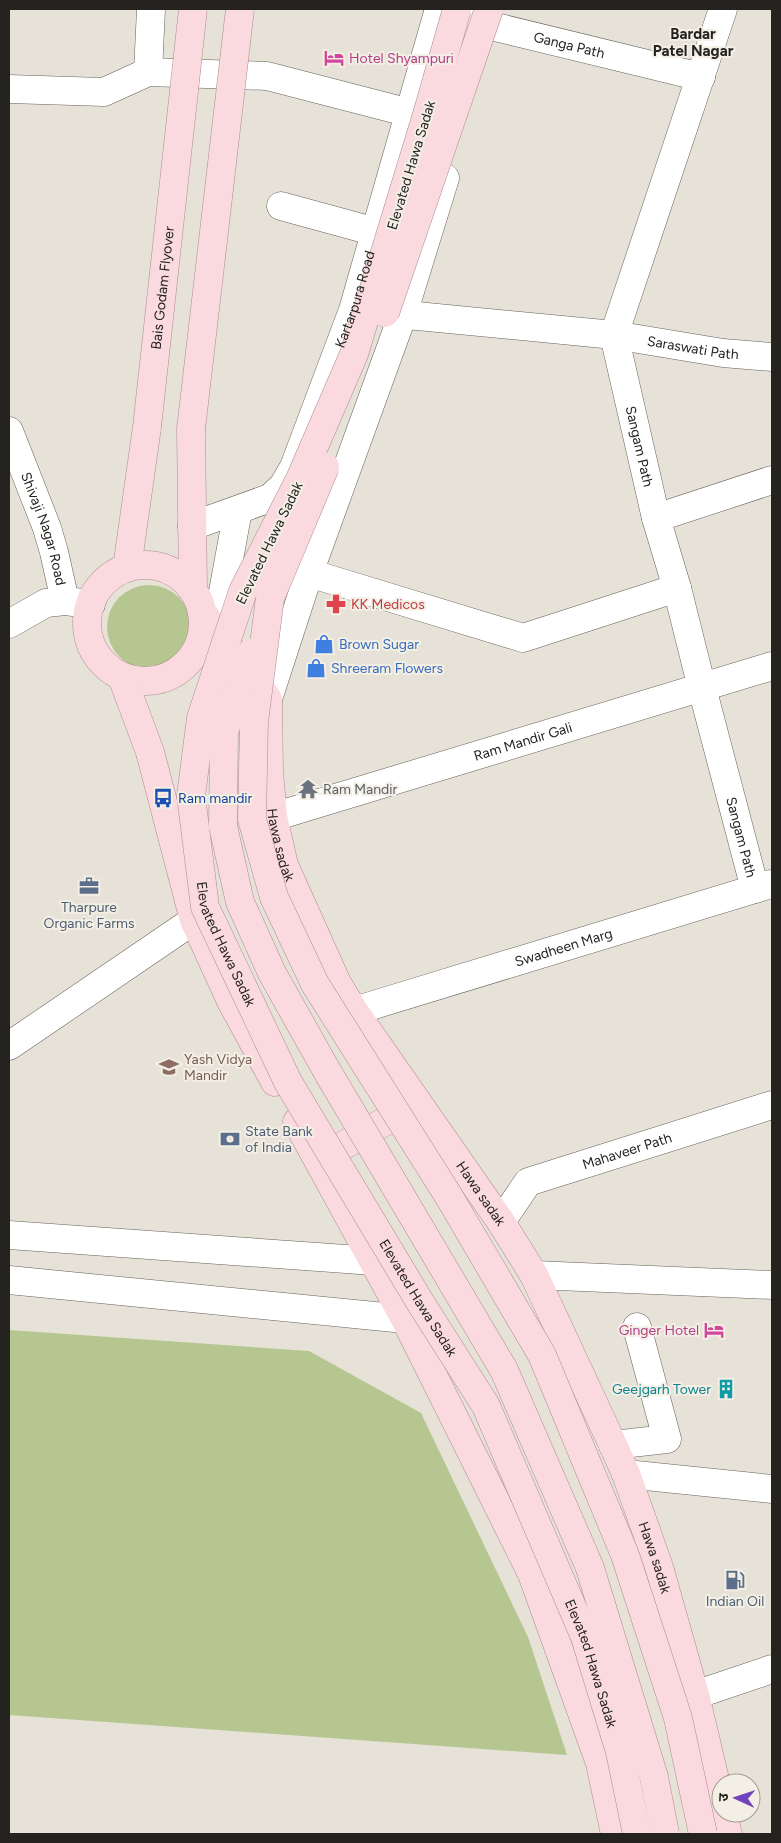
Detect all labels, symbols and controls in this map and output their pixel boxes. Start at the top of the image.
district label: Bardar Patel Nagar [653,25,734,60]
street label: Ganga Path [532,29,607,62]
hotel icon: Hotel Shyampuri [323,47,345,69]
place label: Hotel Shyampuri [349,50,454,67]
street label: Elevated Hawa Sadak [384,98,439,232]
street label: Bais Godam Flyover [148,225,178,350]
street label: Kartarpura Road [332,249,379,350]
street label: Saraswati Path [646,333,739,363]
street label: Sangam Path [622,404,657,489]
street label: Shivaji Nagar Road [17,470,69,587]
street label: Elevated Hawa Sadak [232,479,307,607]
pharmacy icon: KK Medicos [325,593,347,615]
place label: KK Medicos [351,596,425,613]
shop icon: Brown Sugar [313,633,335,655]
place label: Brown Sugar [339,636,419,653]
shop icon: Shreeram Flowers [305,657,327,679]
place label: Shreeram Flowers [331,660,443,677]
street label: Ram Mandir Gali [472,719,574,765]
temple icon: Ram Mandir [297,778,319,800]
place label: Ram Mandir [323,781,398,798]
bus stop icon: Ram mandir [152,787,174,809]
place label: Ram mandir [178,790,253,807]
street label: Sangam Path [722,795,760,880]
street label: Hawa sadak [263,808,298,884]
office icon: Tharpure Organic Farms [78,875,100,897]
street label: Elevated Hawa Sadak [193,881,259,1010]
place label: Tharpure Organic Farms [44,899,134,932]
street label: Swadheen Marg [513,925,615,971]
place label: Yash Vidya Mandir [184,1051,252,1084]
school or university icon: Yash Vidya Mandir [158,1056,180,1078]
place label: State Bank of India [245,1123,313,1156]
bank icon: State Bank of India [219,1128,241,1150]
street label: Mahaveer Path [580,1129,674,1173]
street label: Hawa sadak [452,1158,509,1229]
street label: Elevated Hawa Sadak [375,1236,461,1360]
hotel icon: Ginger Hotel [703,1319,725,1341]
place label: Ginger Hotel [619,1322,699,1339]
building icon: Geejgarh Tower [715,1378,737,1400]
place label: Geejgarh Tower [612,1381,711,1398]
street label: Hawa sadak [635,1519,674,1596]
fuel station icon: Indian Oil [724,1569,746,1591]
place label: Indian Oil [706,1593,764,1610]
street label: Elevated Hawa Sadak [561,1597,620,1730]
north arrow [711,1773,761,1823]
text: उ [715,1792,732,1802]

